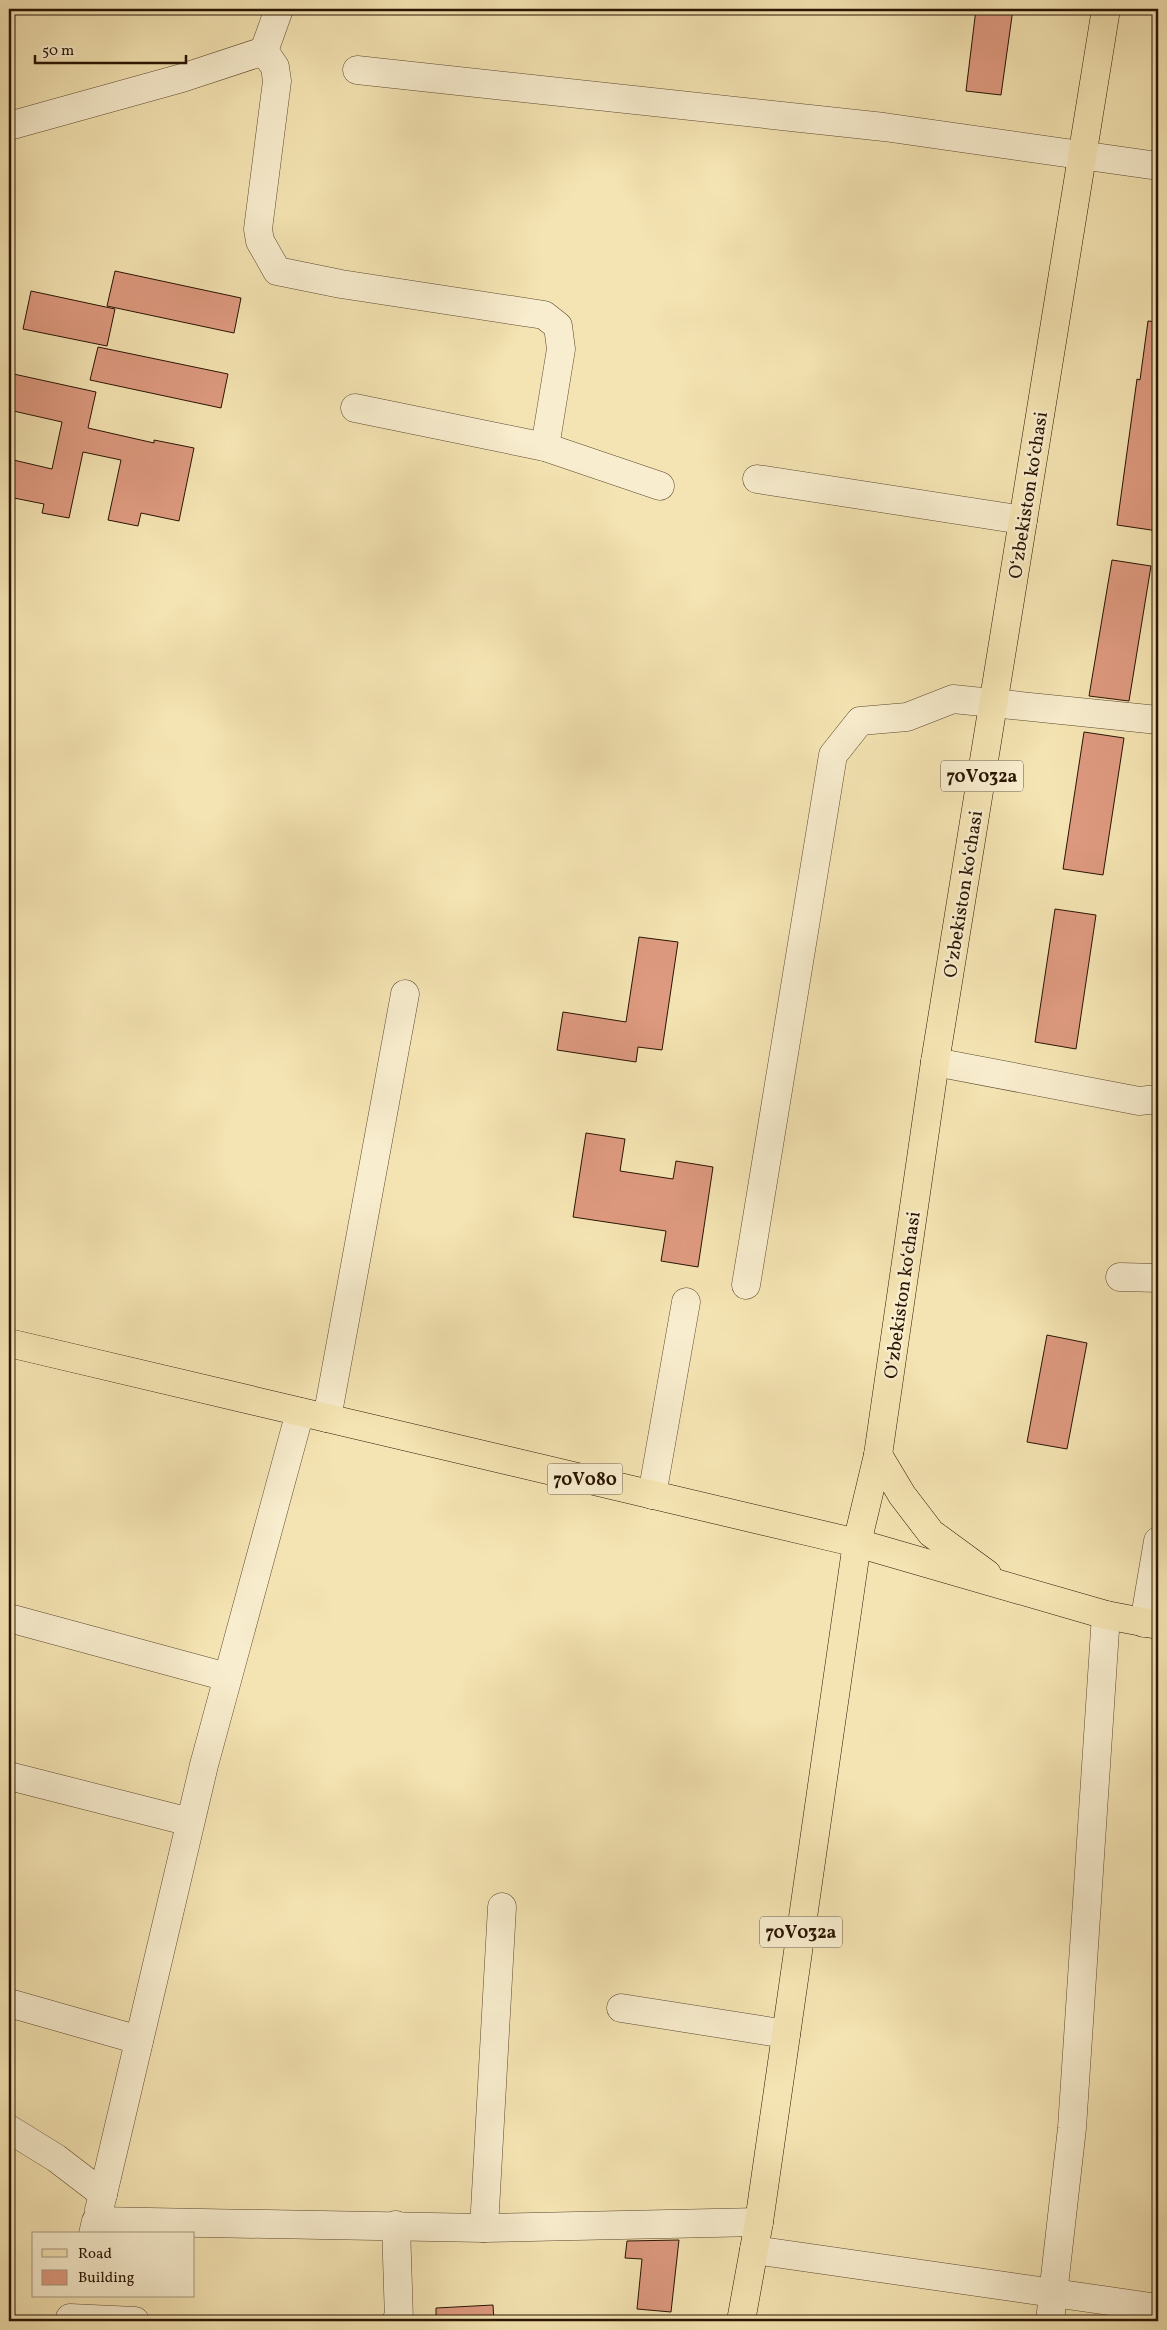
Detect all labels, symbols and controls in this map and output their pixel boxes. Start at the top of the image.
scale bar [35,32,186,64]
text: 50 m [42,41,74,62]
street label: O‘zbekiston ko‘chasi [1003,410,1055,581]
road number: 70V032a [941,760,1023,791]
street label: O‘zbekiston ko‘chasi [938,809,990,980]
street label: O‘zbekiston ko‘chasi [878,1210,928,1381]
road number: 70V080 [548,1464,622,1495]
road number: 70V032a [760,1916,842,1948]
legend [32,2232,195,2298]
text: Road [78,2244,112,2265]
text: Building [78,2268,135,2289]

